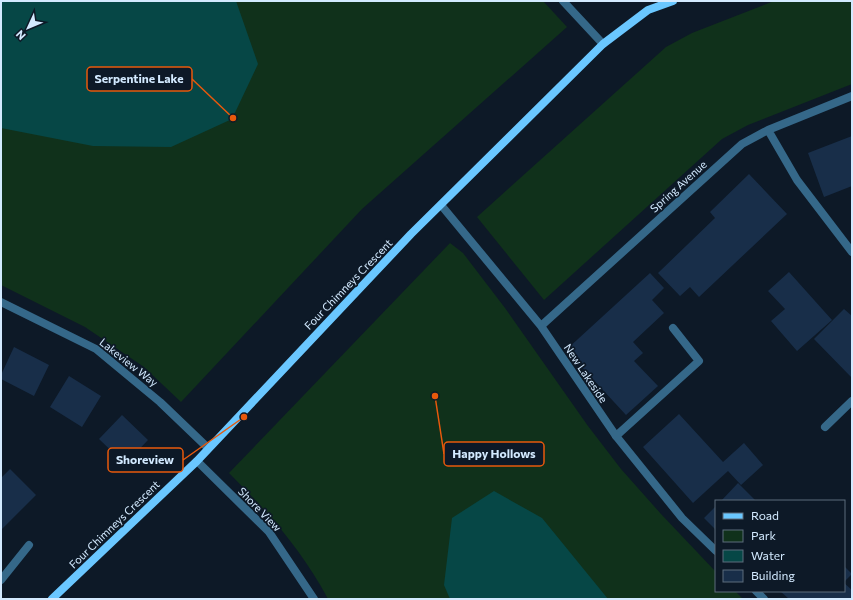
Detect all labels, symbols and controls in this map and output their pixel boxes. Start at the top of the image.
north arrow [8,8,48,48]
text: N [13,28,28,43]
callout: Serpentine Lake [87,67,192,91]
text: Serpentine Lake [95,71,183,85]
street label: Spring Avenue [647,157,709,215]
street label: Four Chimneys Crescent [301,236,395,332]
street label: Lakeview Way [97,335,161,389]
street label: New Lakeside [561,341,611,405]
callout: Happy Hollows [444,442,544,466]
text: Happy Hollows [452,446,536,460]
callout: Shoreview [108,448,183,472]
text: Shoreview [116,452,174,466]
street label: Four Chimneys Crescent [66,477,162,571]
street label: Shore View [236,484,284,534]
legend [715,500,845,592]
text: Road [751,508,779,522]
text: Park [751,528,777,542]
text: Water [751,548,785,562]
text: Building [751,568,795,582]

